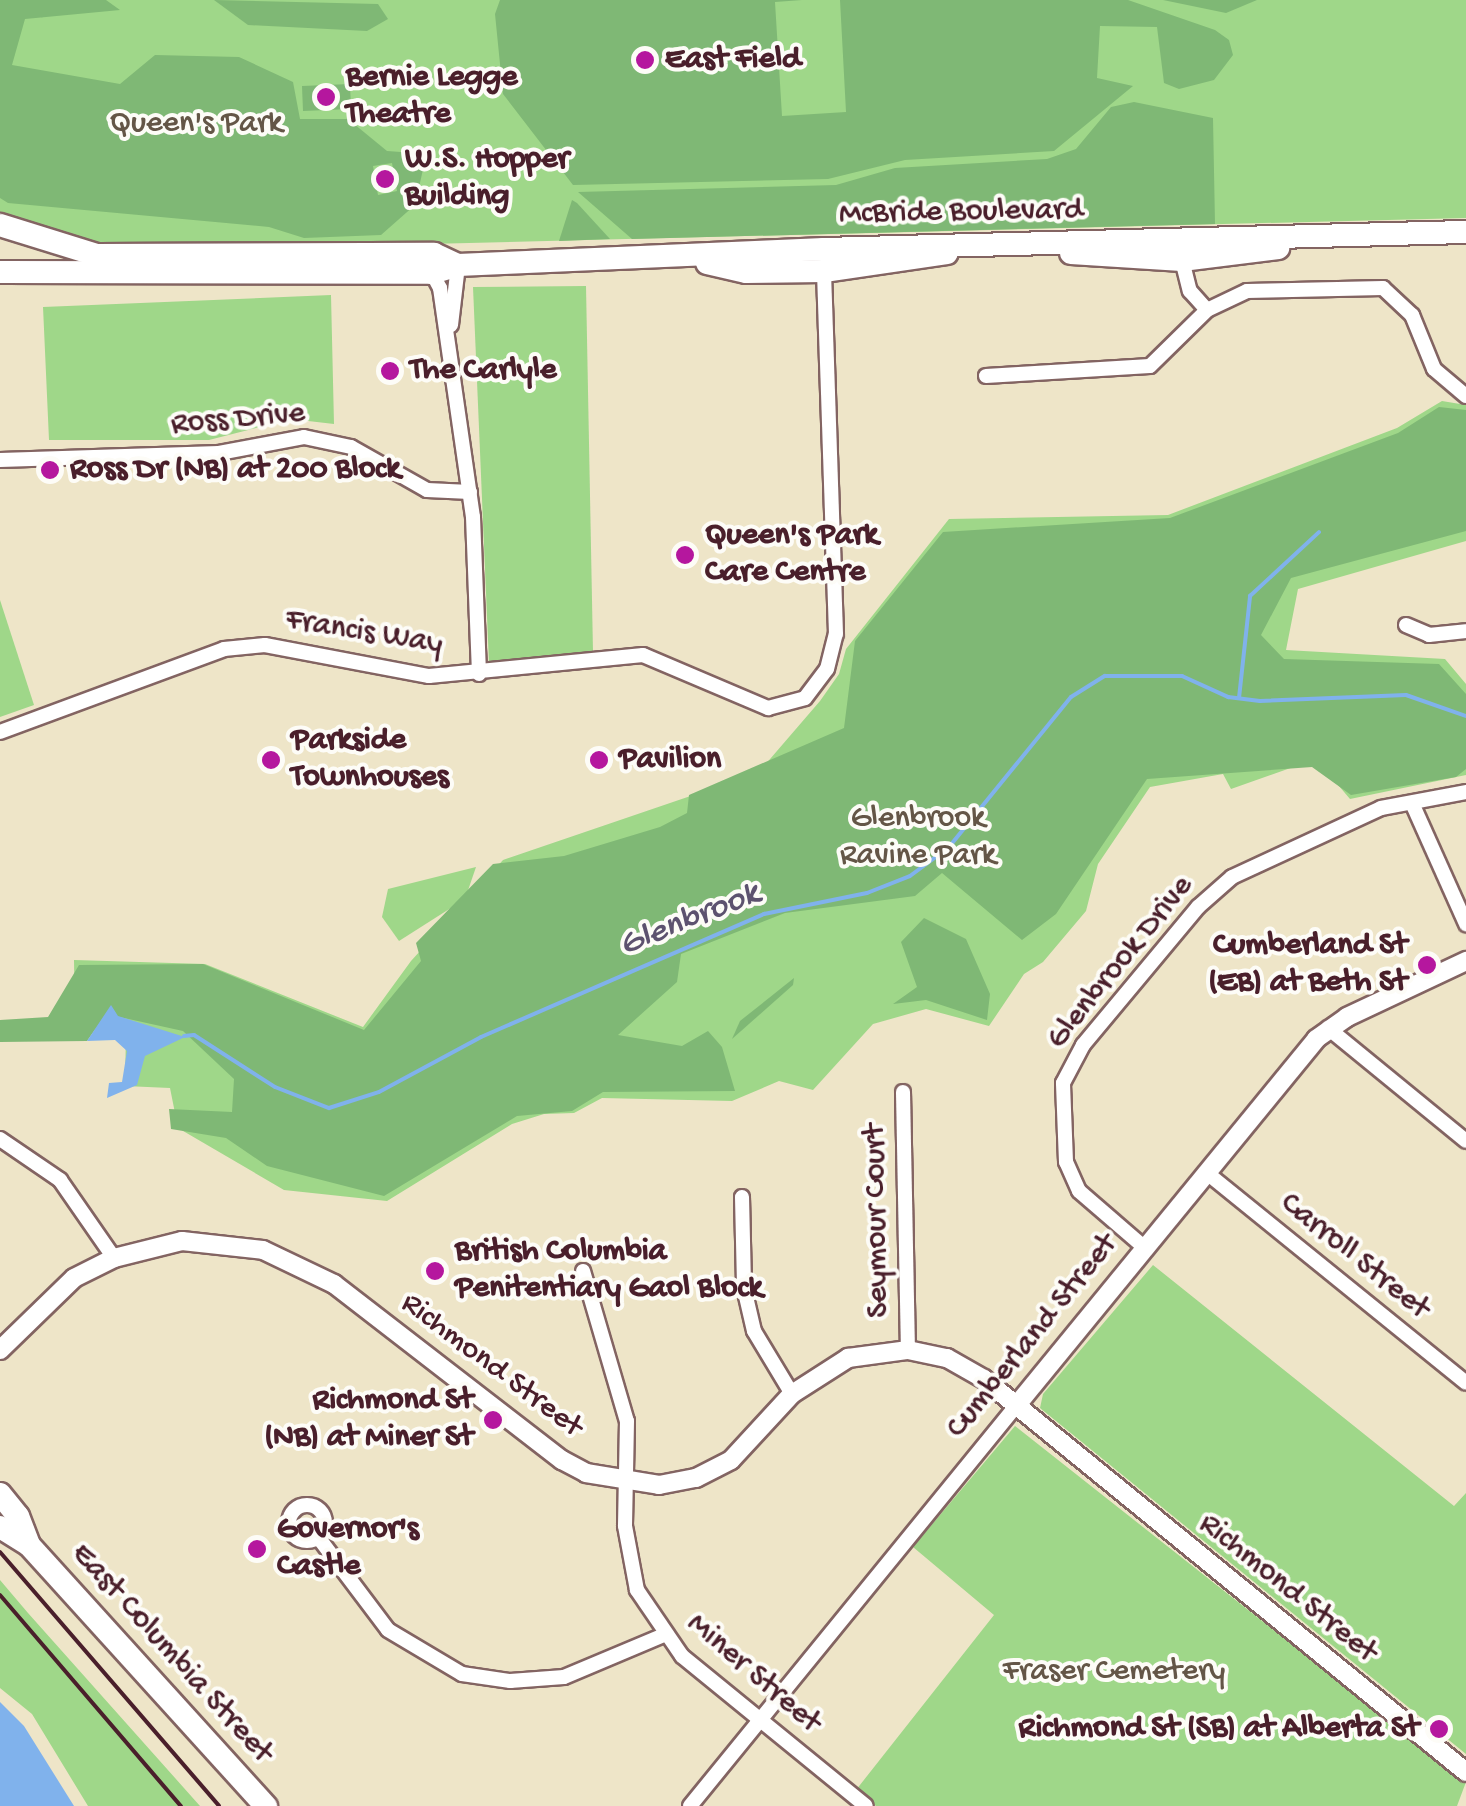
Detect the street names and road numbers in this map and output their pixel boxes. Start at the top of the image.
street label: McBride Boulevard [839,192,1083,234]
street label: Ross Drive [169,395,307,445]
street label: Francis Way [283,602,445,664]
street label: Glenbrook Drive [1039,869,1203,1057]
street label: Seymour Court [857,1124,899,1318]
street label: Carroll Street [1271,1185,1437,1329]
street label: Cumberland Street [939,1227,1127,1447]
street label: Richmond Street [392,1285,590,1447]
street label: Richmond Street [1190,1505,1384,1673]
street label: East Columbia Street [62,1536,280,1772]
street label: Miner Street [678,1605,828,1743]

